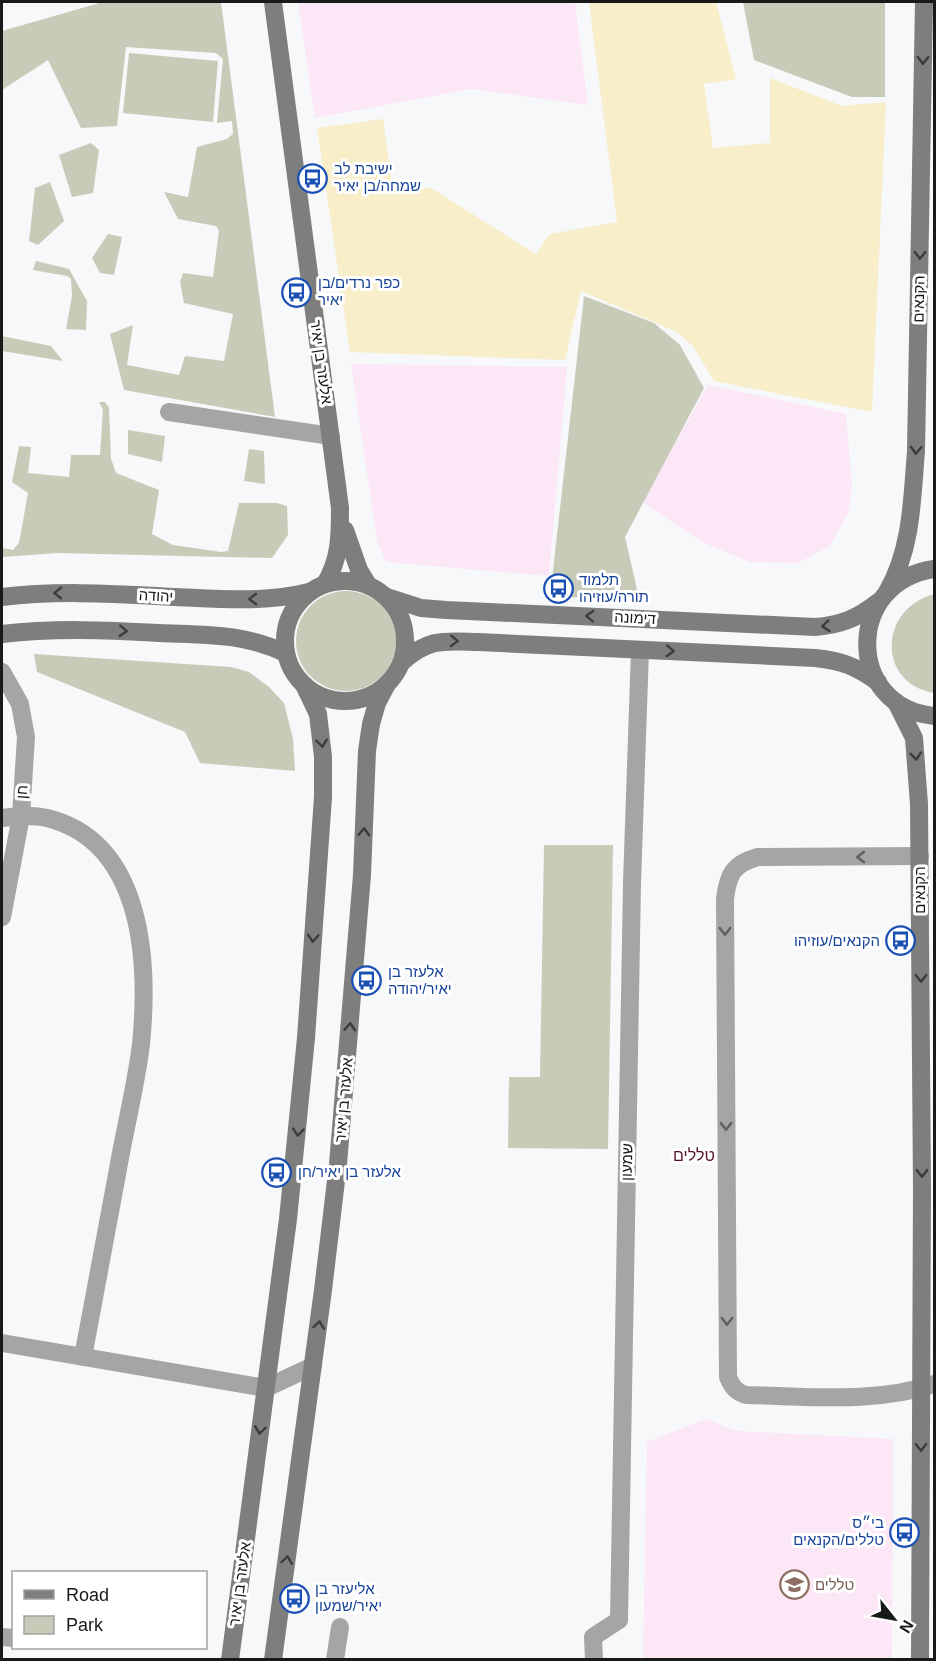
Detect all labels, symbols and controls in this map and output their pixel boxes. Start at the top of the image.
one-way arrow [917,55,929,64]
place label: ישיבת לב שמחה/בן יאיר [334,160,421,194]
bus stop icon: ישיבת לב שמחה/בן יאיר [297,162,329,194]
one-way arrow [913,250,926,259]
place label: כפר נרדים/בן יאיר [318,274,400,308]
street label: הקנאים [910,275,927,323]
bus stop icon: כפר נרדים/בן יאיר [281,276,313,308]
street label: אלעזר בן יאיר [307,319,336,406]
one-way arrow [909,445,922,454]
place label: תלמוד תורה/עוזיהו [579,571,649,605]
bus stop icon: תלמוד תורה/עוזיהו [542,573,574,605]
one-way arrow [53,586,62,599]
street label: יהודה [138,586,174,605]
one-way arrow [248,593,257,605]
street label: דימונה [614,608,656,627]
one-way arrow [585,610,594,623]
one-way arrow [822,619,831,631]
one-way arrow [118,625,127,638]
one-way arrow [449,635,458,648]
one-way arrow [665,645,674,658]
one-way arrow [315,738,328,747]
one-way arrow [909,751,922,760]
street label: חן [13,784,30,799]
one-way arrow [357,828,370,837]
one-way arrow [857,851,866,863]
street label: הקנאים [911,866,928,914]
bus stop icon: הקנאים/עוזיהו [885,925,917,957]
one-way arrow [719,927,732,936]
place label: הקנאים/עוזיהו [794,932,880,949]
one-way arrow [307,933,320,942]
place label: אלעזר בן יאיר/יהודה [388,963,452,997]
bus stop icon: אלעזר בן יאיר/יהודה [351,965,383,997]
one-way arrow [915,973,927,982]
one-way arrow [343,1022,356,1031]
street label: אלעזר בן יאיר [331,1056,356,1143]
one-way arrow [720,1122,732,1131]
one-way arrow [292,1127,304,1136]
street label: שמעון [618,1143,635,1181]
district label: טללים [673,1147,715,1164]
bus stop icon: אלעזר בן יאיר/חן [261,1156,293,1188]
place label: אלעזר בן יאיר/חן [298,1163,401,1180]
one-way arrow [916,1168,928,1177]
one-way arrow [721,1317,733,1326]
one-way arrow [312,1320,324,1330]
one-way arrow [255,1425,267,1434]
one-way arrow [915,1442,927,1451]
place label: בי״ס טללים/הקנאים [793,1514,884,1548]
bus stop icon: בי״ס טללים/הקנאים [889,1516,921,1548]
street label: אלעזר בן יאיר [225,1540,254,1627]
one-way arrow [280,1555,293,1564]
school or university icon: טללים [778,1569,810,1601]
legend [12,1571,207,1649]
place label: טללים [815,1576,854,1593]
place label: אליעזר בן יאיר/שמעון [315,1580,382,1614]
bus stop icon: אליעזר בן יאיר/שמעון [278,1582,310,1614]
text: Road [66,1585,109,1605]
north arrow [864,1589,924,1649]
text: Park [66,1615,104,1635]
text: N [896,1617,917,1636]

